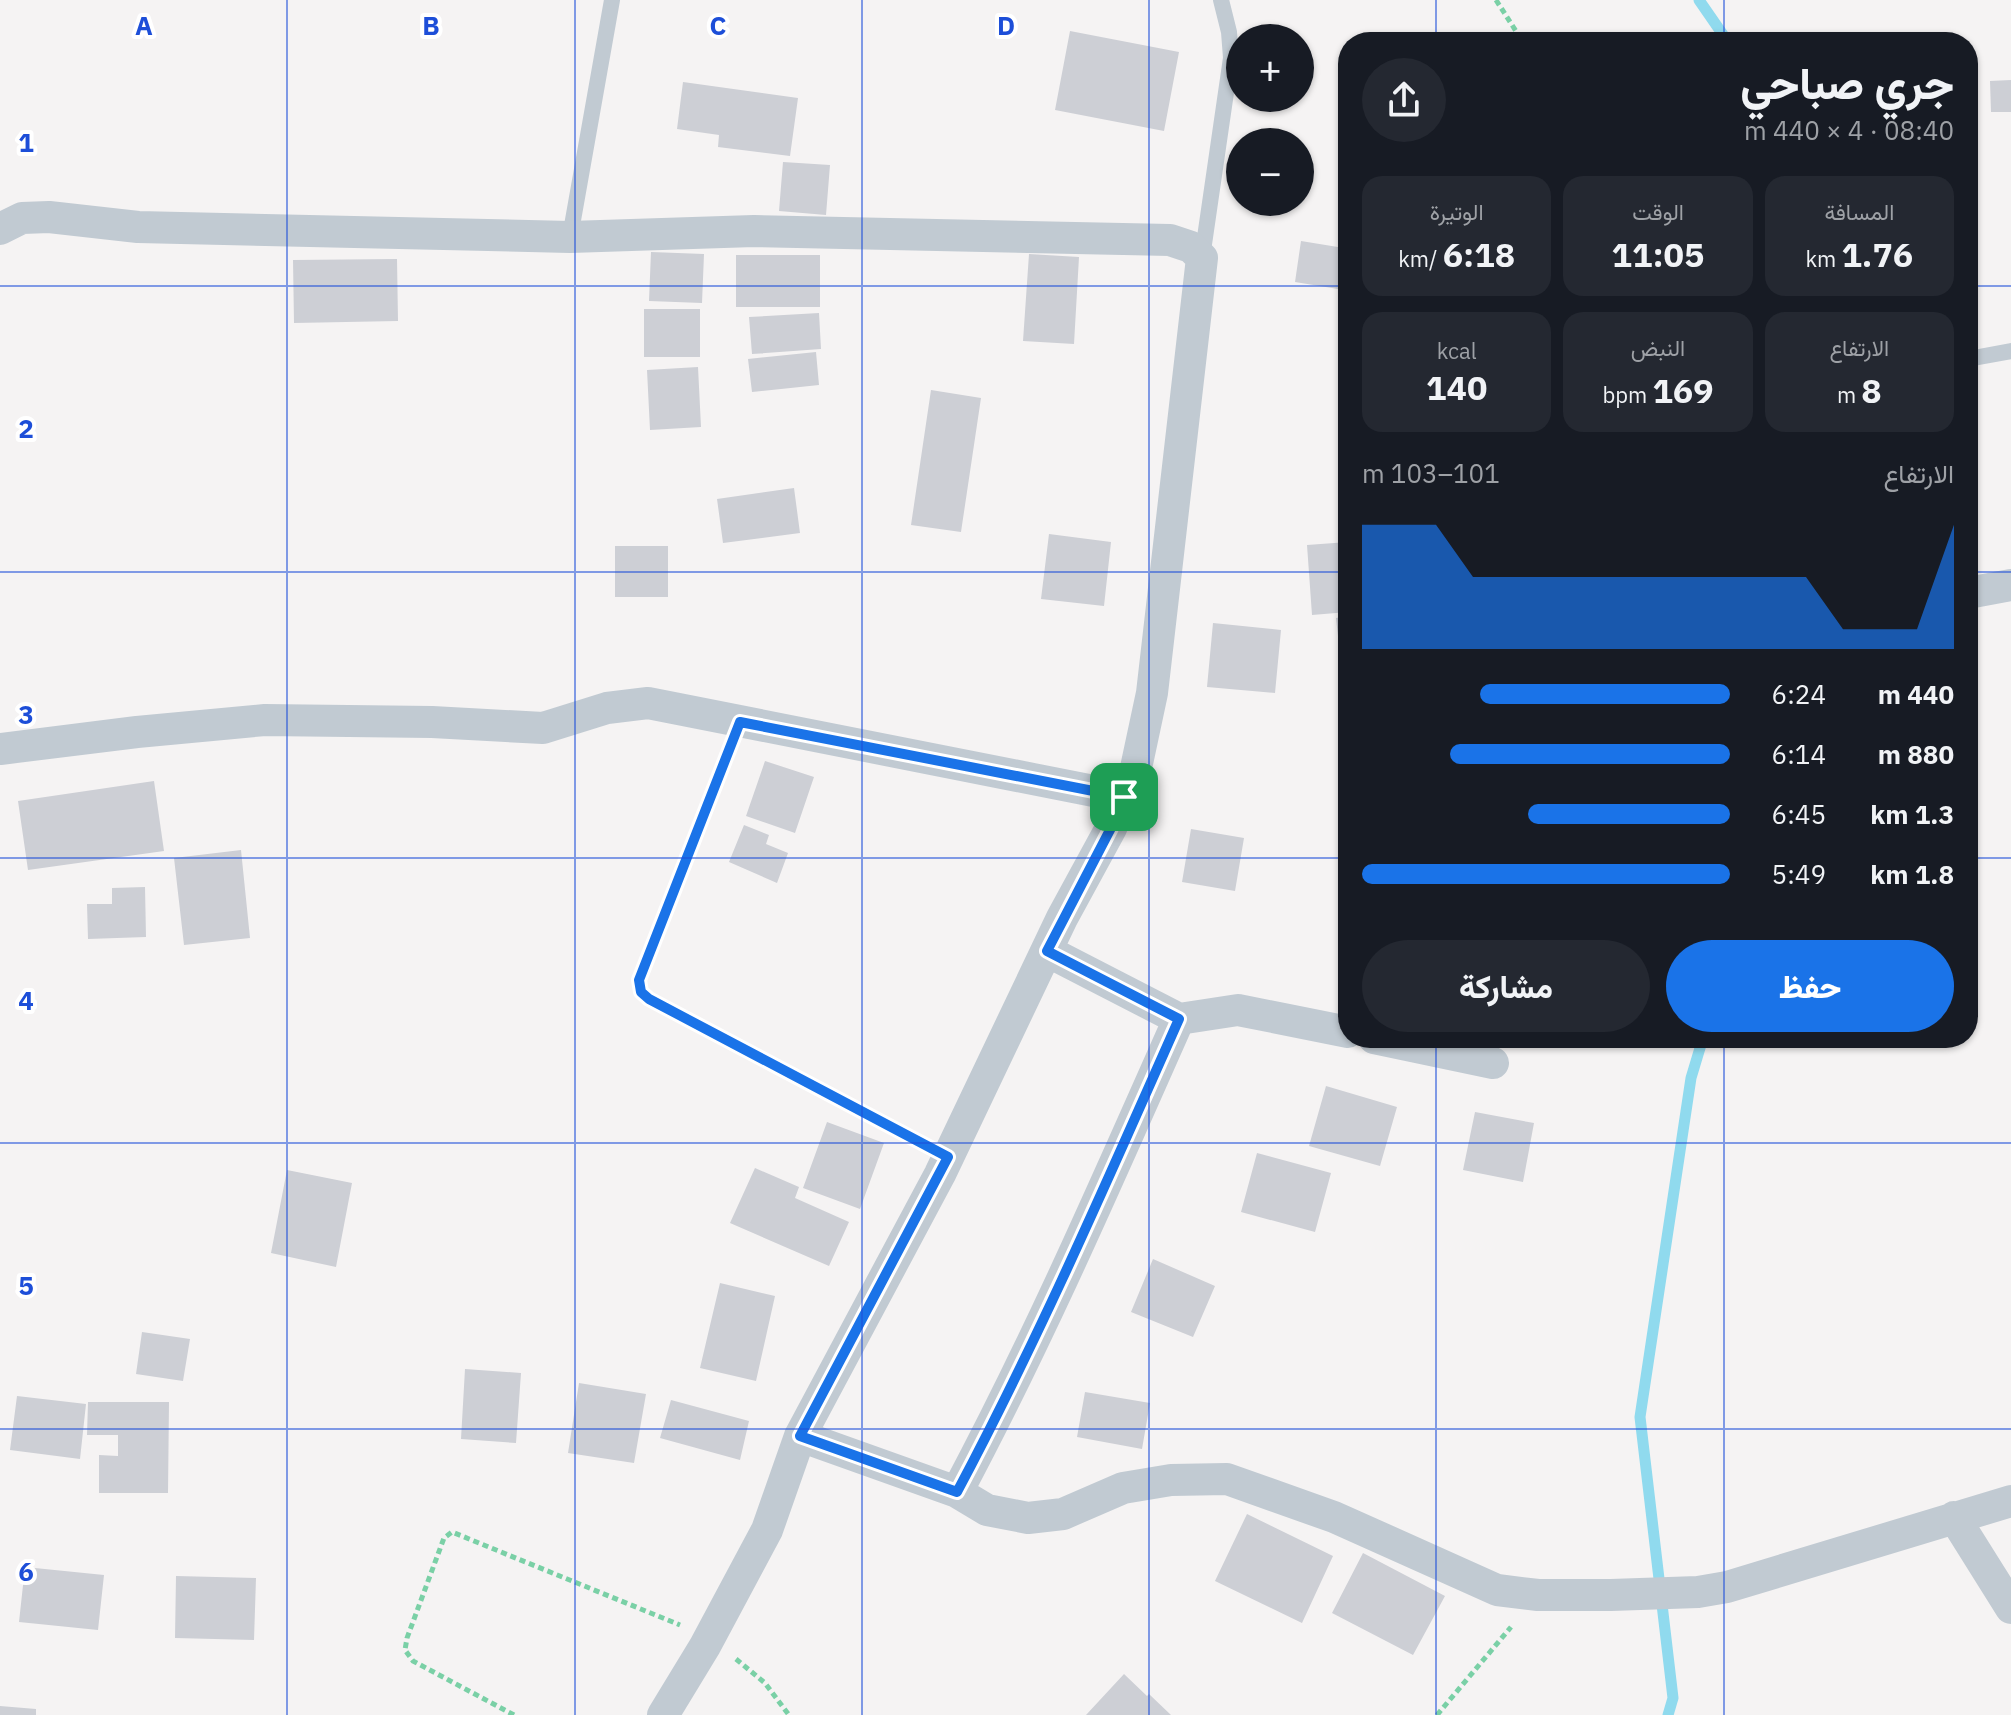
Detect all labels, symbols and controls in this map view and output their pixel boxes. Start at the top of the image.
text: A [135,8,153,42]
text: B [422,8,440,42]
text: C [710,8,727,42]
text: D [997,8,1015,42]
map controls [1226,24,1314,216]
button: + [1226,24,1314,112]
text: جري صباحي [1740,54,1954,111]
button: share [1362,58,1446,142]
text: 08:40 · 4 × 440 m [1744,113,1954,147]
text: 1 [18,125,34,159]
button: − [1226,128,1314,216]
text: الوتيرة [1430,197,1484,226]
text: الوقت [1632,197,1684,226]
text: المسافة [1824,197,1894,226]
text: 6:18 [1443,232,1515,276]
text: 11:05 [1612,232,1704,276]
text: 1.76 [1841,232,1913,276]
text: /km [1398,244,1443,273]
text: km [1805,244,1841,273]
text: النبض [1631,333,1685,362]
text: الارتفاع [1829,333,1889,362]
text: kcal [1437,336,1477,365]
text: 140 [1426,365,1487,409]
text: 169 [1652,368,1714,412]
text: 8 [1861,368,1882,412]
text: bpm [1602,380,1652,409]
text: m [1837,380,1861,409]
text: 2 [18,411,34,445]
text: 101–103 m [1362,456,1500,490]
text: الارتفاع [1883,456,1954,490]
text: 6:24 [1772,677,1826,711]
text: 440 m [1878,677,1954,711]
text: 3 [18,697,34,731]
text: 6:14 [1772,737,1826,771]
text: 880 m [1878,737,1954,771]
pin [1090,763,1158,831]
icon: arrive [1102,775,1146,819]
text: 6:45 [1772,797,1826,831]
text: 1.3 km [1870,797,1954,831]
text: 5:49 [1772,857,1826,891]
text: 1.8 km [1870,857,1954,891]
button: مشاركة [1362,940,1650,1032]
button: حفظ [1666,940,1954,1032]
text: 4 [18,983,34,1017]
text: 5 [18,1268,34,1302]
text: 6 [18,1554,34,1588]

